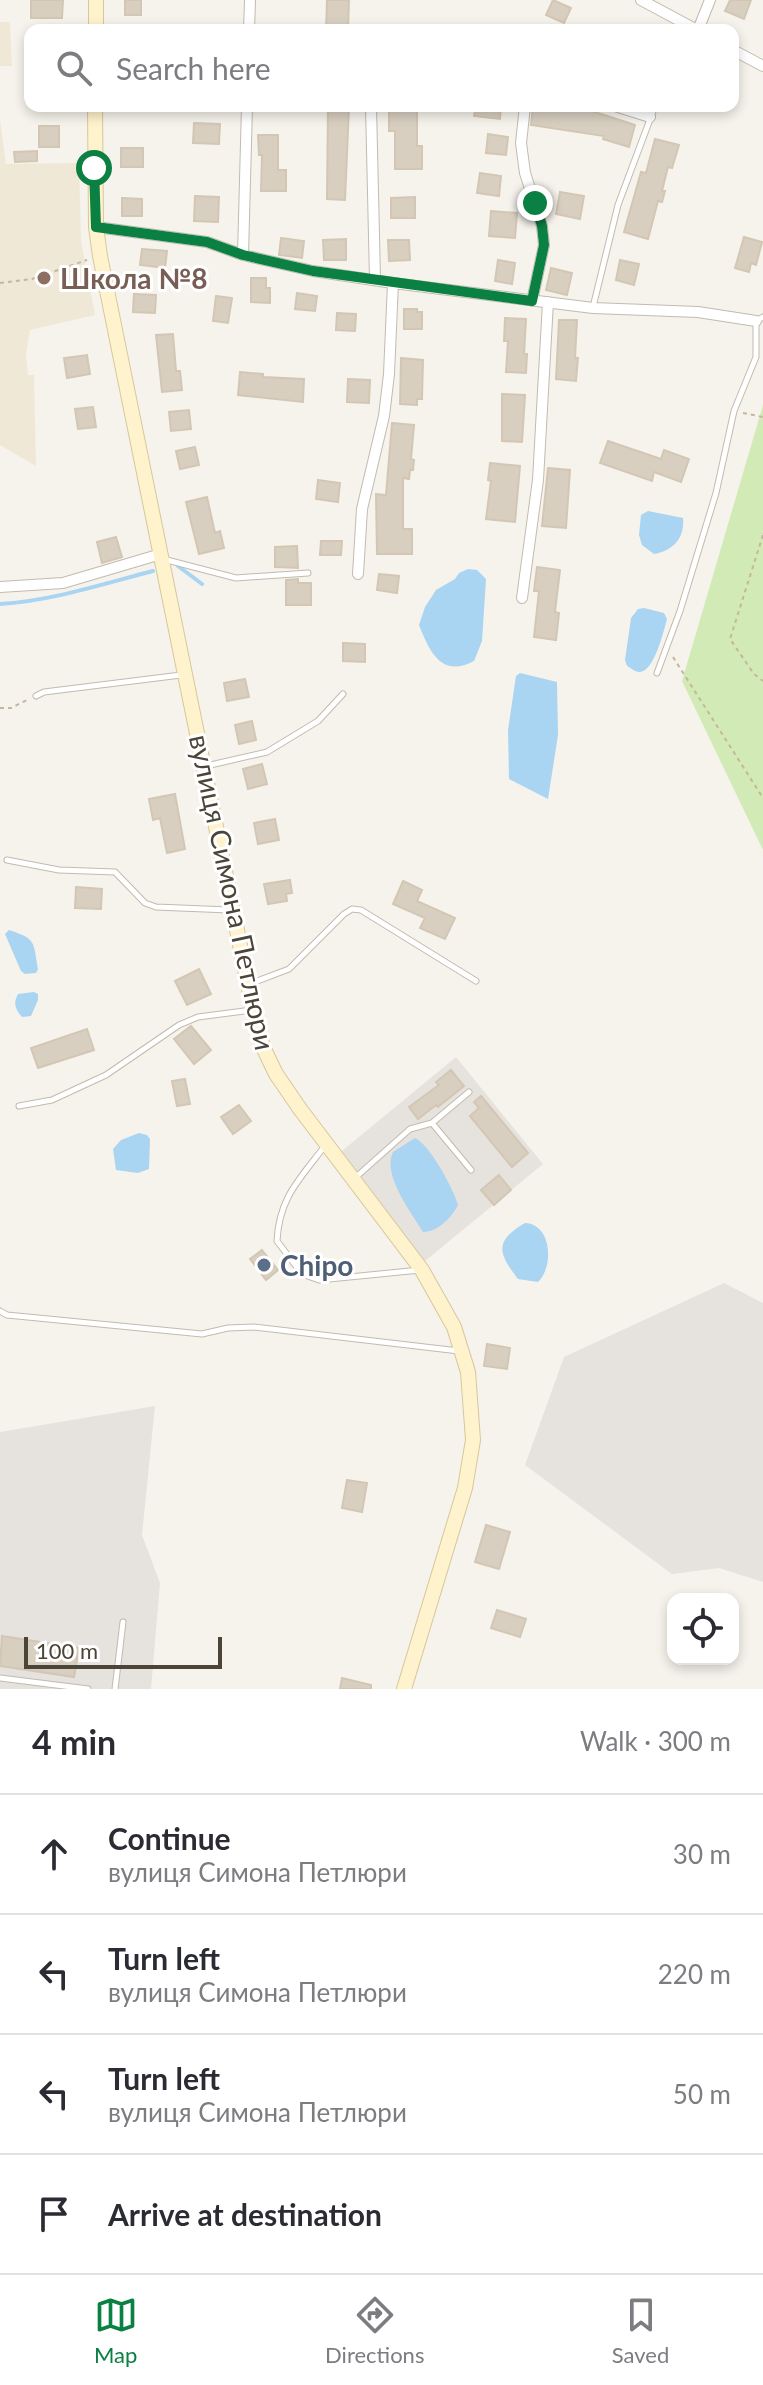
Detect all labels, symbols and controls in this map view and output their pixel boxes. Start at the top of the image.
search box [24,24,739,112]
icon: search [52,46,96,90]
text: Search here [116,50,271,86]
route start [76,150,112,186]
route end [517,185,553,221]
place label: Школа №8 [60,261,208,295]
marker: Школа №8 [35,269,53,287]
street label: вулиця Симона Петлюри [183,731,283,1053]
place label: Chipo [280,1248,353,1282]
marker: Chipo [255,1256,273,1274]
map controls [667,1593,739,1665]
button: locate [667,1593,739,1665]
scale bar [24,1633,222,1669]
text: 100 m [36,1637,98,1664]
text: 4 min [32,1721,116,1762]
text: Walk · 300 m [580,1725,731,1757]
text: Continue [108,1820,231,1856]
icon: ahead [32,1832,76,1876]
text: 30 m [673,1838,731,1870]
text: вулиця Симона Петлюри [108,1856,407,1888]
text: Turn left [108,1940,220,1976]
icon: left [32,1952,76,1996]
text: 220 m [658,1958,731,1990]
text: вулиця Симона Петлюри [108,1976,407,2008]
text: Turn left [108,2060,220,2096]
icon: left [32,2072,76,2116]
text: 50 m [673,2078,731,2110]
text: вулиця Симона Петлюри [108,2096,407,2128]
icon: arrive [32,2192,76,2236]
text: Arrive at destination [108,2196,382,2232]
tab: Map [94,2293,138,2368]
tab: Directions [325,2293,424,2368]
tab: Saved [612,2293,669,2368]

